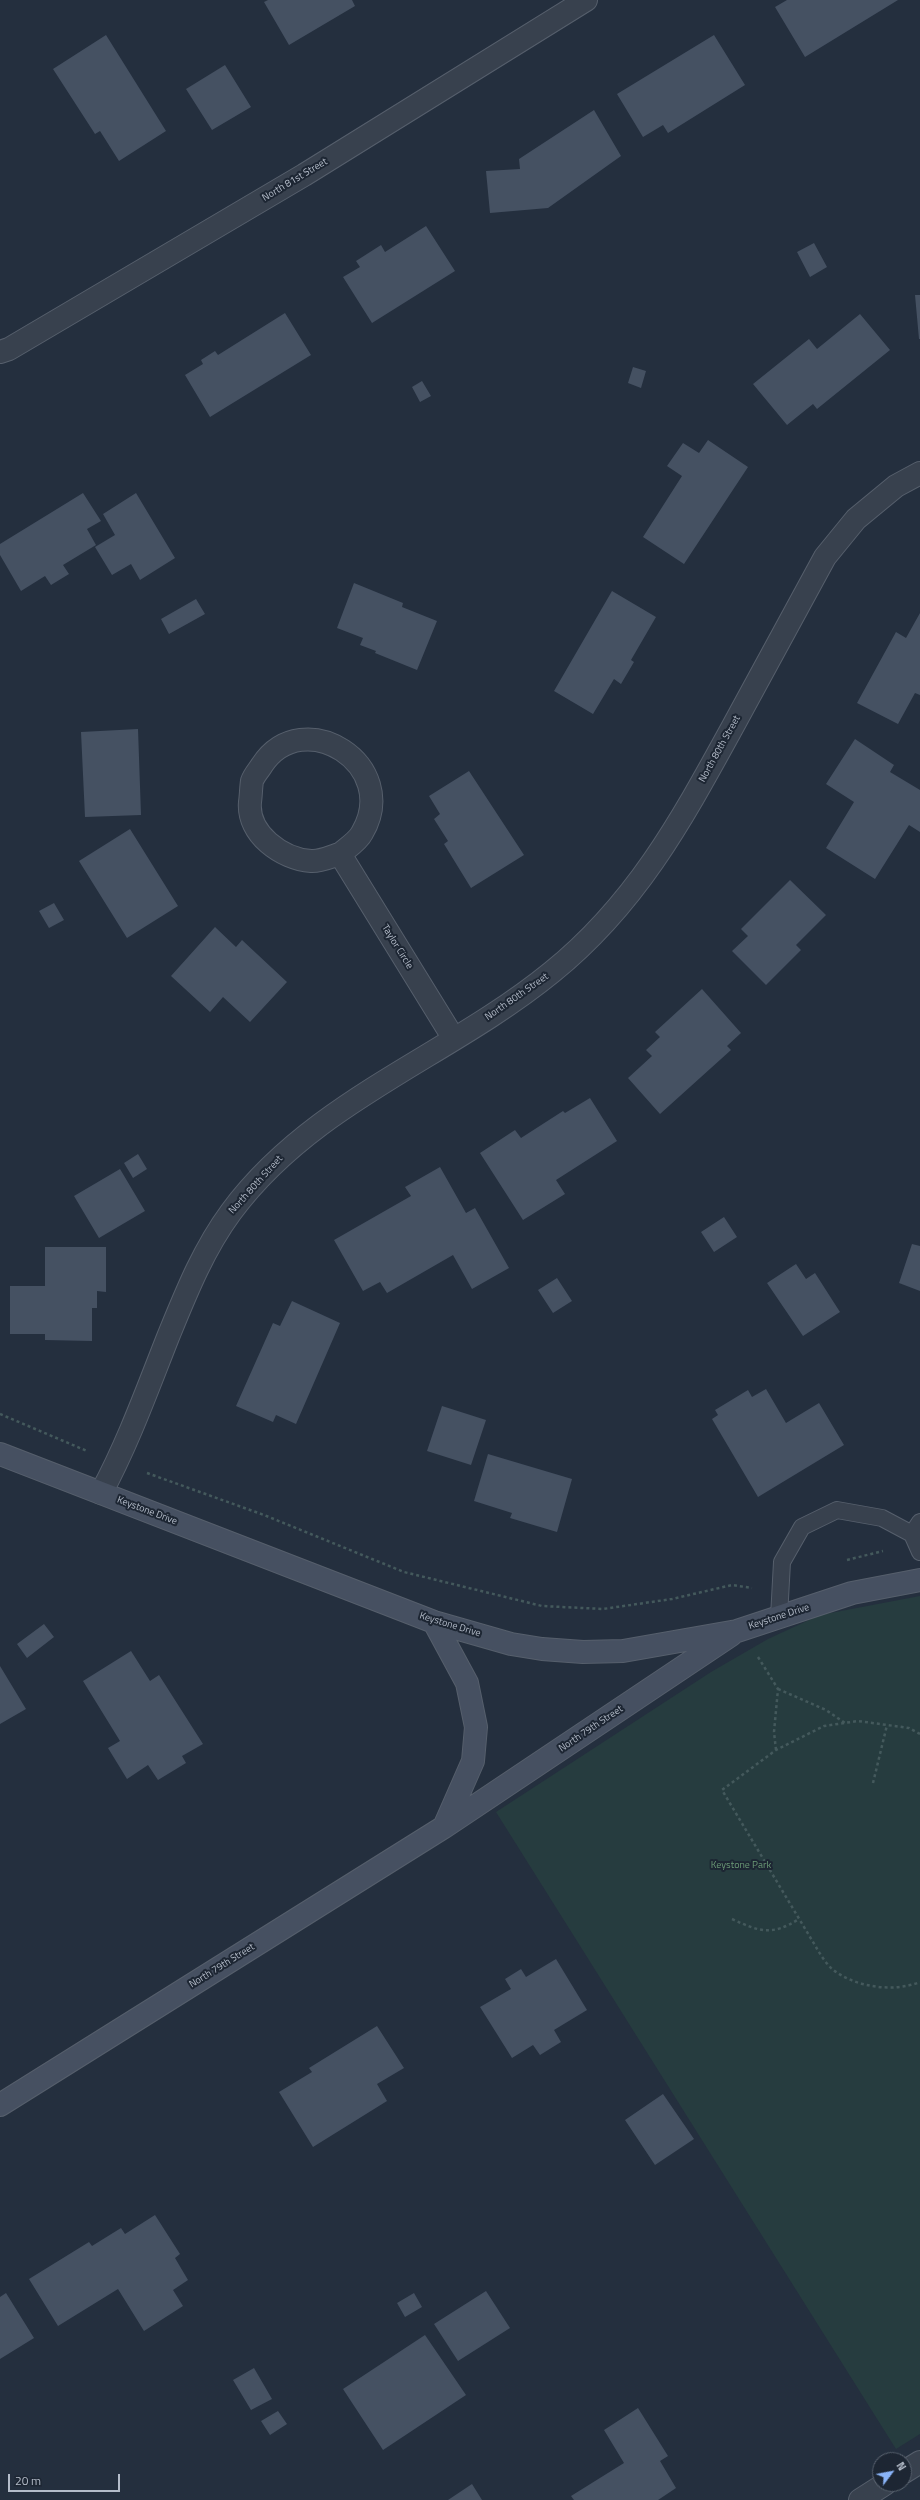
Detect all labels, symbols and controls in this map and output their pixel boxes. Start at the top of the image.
street label: North 81st Street [260,156,330,204]
street label: North 80th Street [697,713,743,785]
street label: Taylor Circle [379,923,415,971]
street label: North 80th Street [483,971,551,1023]
street label: North 80th Street [227,1153,285,1217]
street label: Keystone Drive [115,1494,179,1528]
street label: Keystone Drive [747,1602,811,1632]
street label: Keystone Drive [418,1610,482,1640]
street label: North 79th Street [557,1703,625,1755]
park label: Keystone Park [711,1860,771,1872]
street label: North 79th Street [187,1941,257,1991]
north arrow [872,2452,912,2492]
text: N [893,2459,910,2474]
scale bar [10,2466,122,2492]
text: 20 m [15,2471,41,2490]

